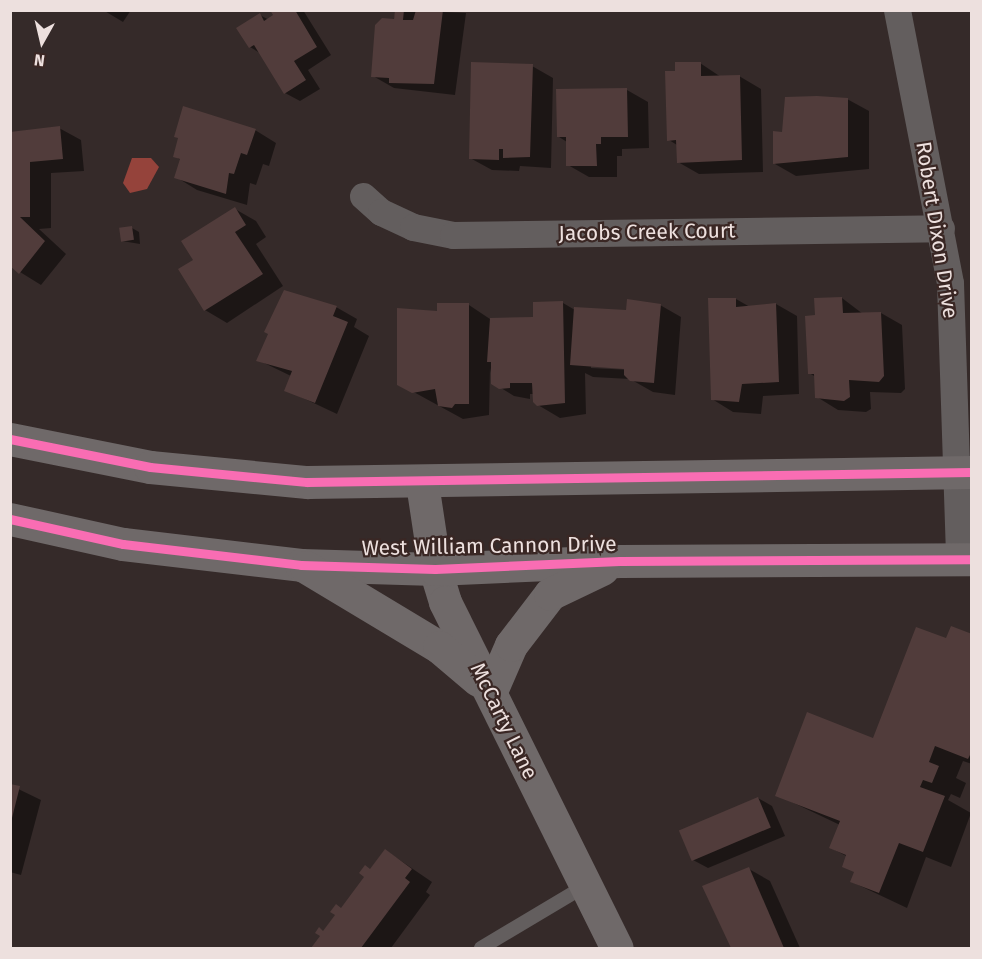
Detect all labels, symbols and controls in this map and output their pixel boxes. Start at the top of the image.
north arrow [12,12,72,72]
text: N [33,50,46,70]
street label: Robert Dixon Drive [911,140,963,320]
street label: Jacobs Creek Court [558,218,736,246]
street label: West William Cannon Drive [361,531,617,561]
street label: McCarty Lane [465,659,543,783]

